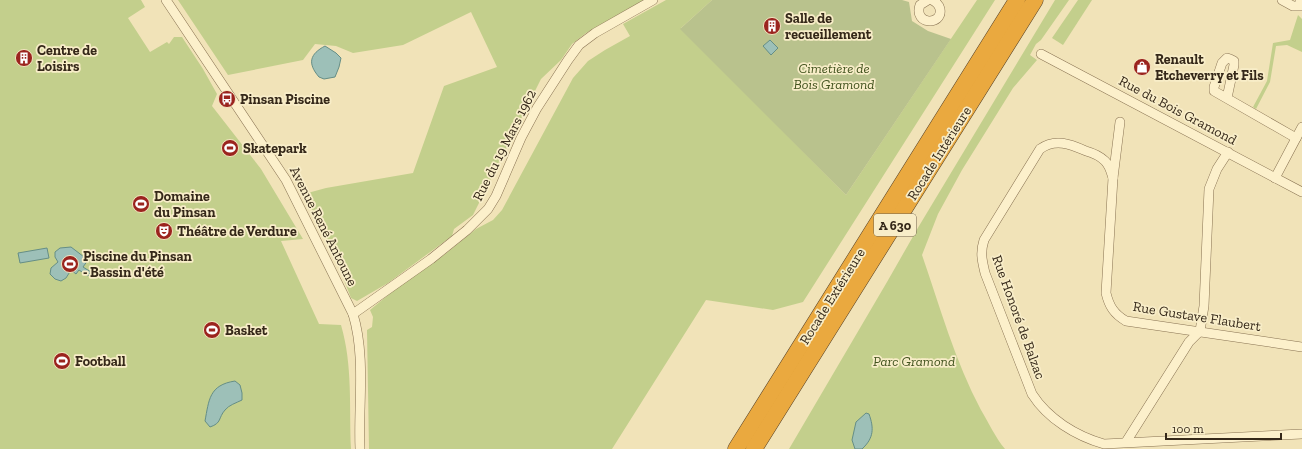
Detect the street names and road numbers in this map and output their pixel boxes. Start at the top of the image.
street label: Rue du Bois Gramond [1116,72,1240,149]
street label: Rue du 19 Mars 1962 [469,87,540,204]
street label: Rocade Intérieure [904,103,975,203]
street label: Avenue René Antoune [286,164,361,289]
road number: A 630 [874,214,916,236]
street label: Rocade Extérieure [796,245,869,348]
street label: Rue Honoré de Balzac [988,253,1049,381]
street label: Rue Gustave Flaubert [1132,298,1263,335]

